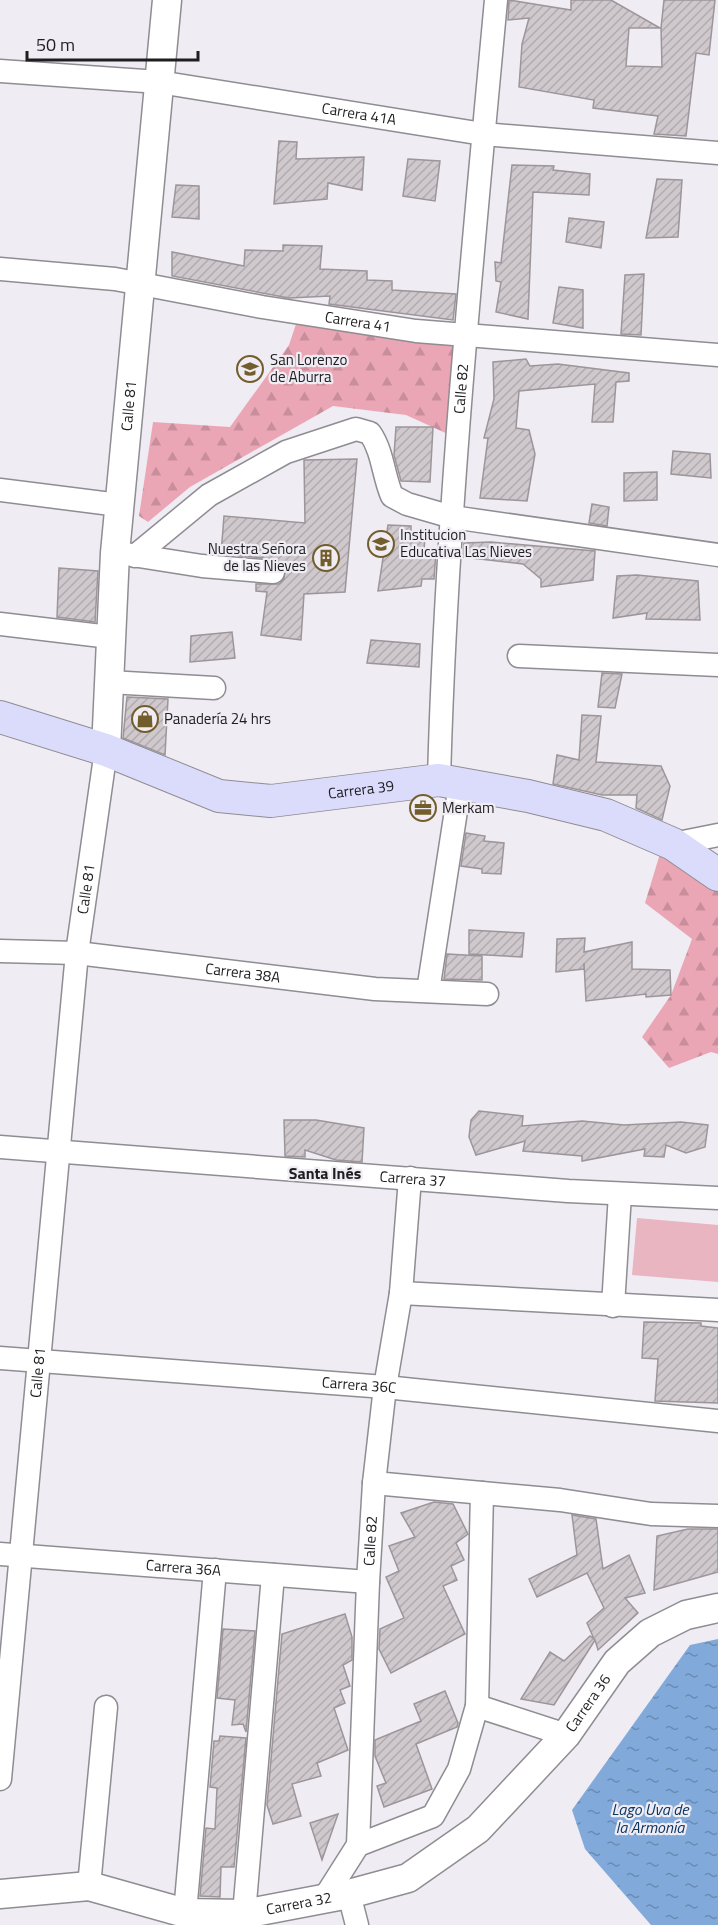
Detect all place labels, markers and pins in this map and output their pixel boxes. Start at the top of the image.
place label: San Lorenzo de Aburra [270,348,347,388]
school or university icon: San Lorenzo de Aburra [235,354,265,384]
place label: Institucion Educativa Las Nieves [400,523,532,563]
school or university icon: Institucion Educativa Las Nieves [366,529,396,559]
place label: Nuestra Señora de las Nieves [208,537,306,577]
building icon: Nuestra Señora de las Nieves [311,543,341,573]
shop icon: Panadería 24 hrs [130,704,160,734]
place label: Panadería 24 hrs [164,707,271,730]
office icon: Merkam [408,793,438,823]
place label: Merkam [442,796,495,819]

